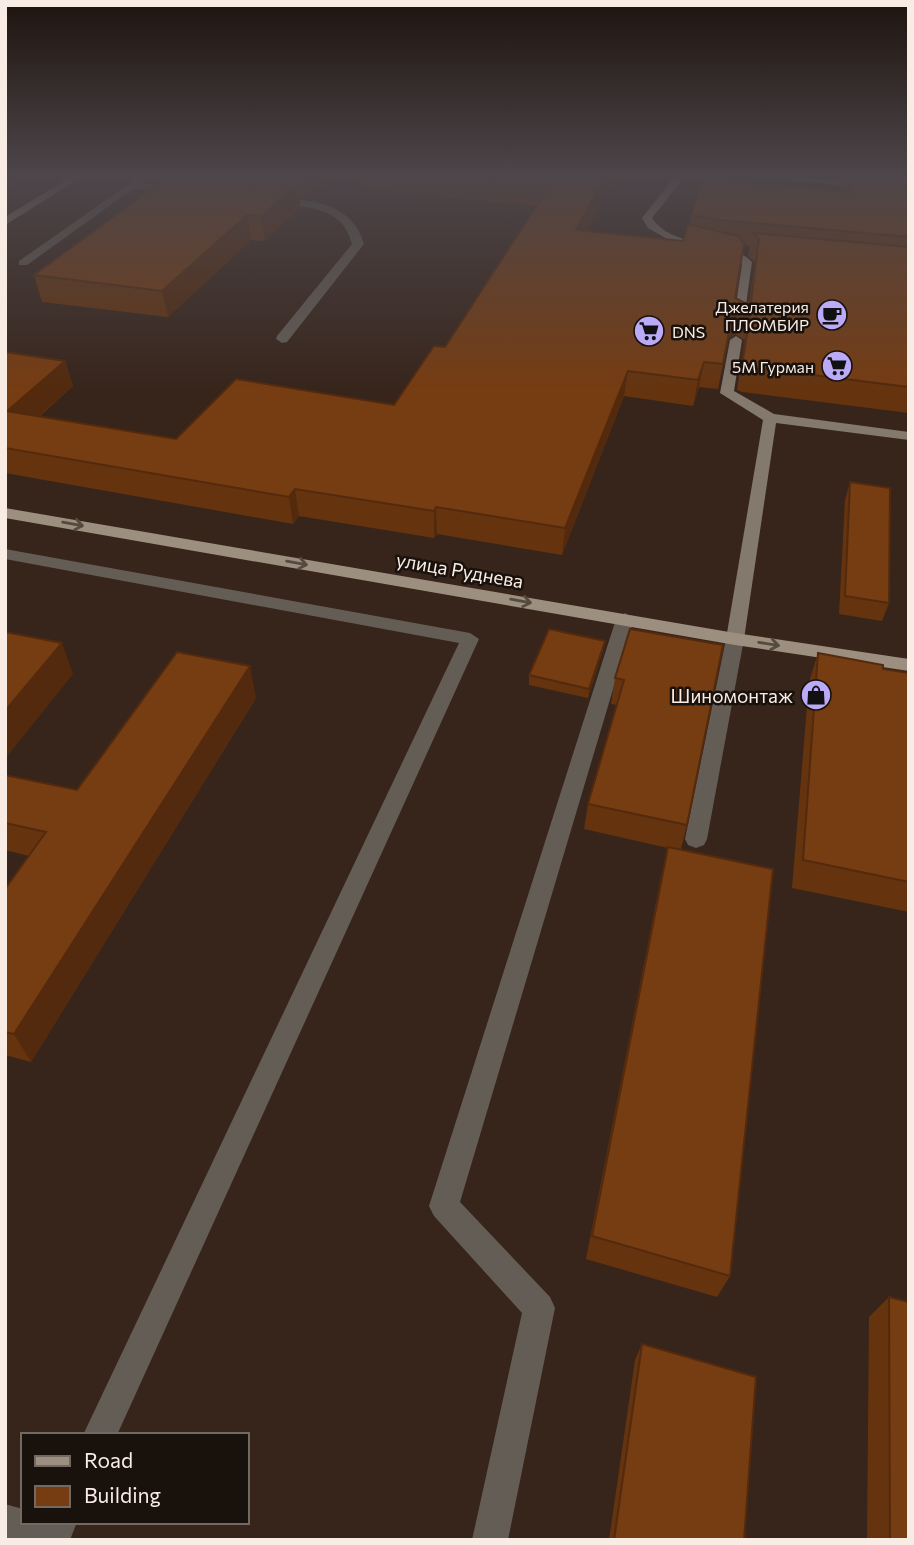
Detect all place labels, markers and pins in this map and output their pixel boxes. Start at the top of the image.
place label: Джелатерия ПЛОМБИР [715,297,809,334]
cafe icon: Джелатерия ПЛОМБИР [815,298,849,332]
supermarket icon: DNS [632,314,666,348]
place label: DNS [672,322,705,341]
supermarket icon: 5М Гурман [820,349,854,383]
place label: 5М Гурман [732,357,814,376]
shop icon: Шиномонтаж [799,678,833,712]
place label: Шиномонтаж [671,684,793,707]

